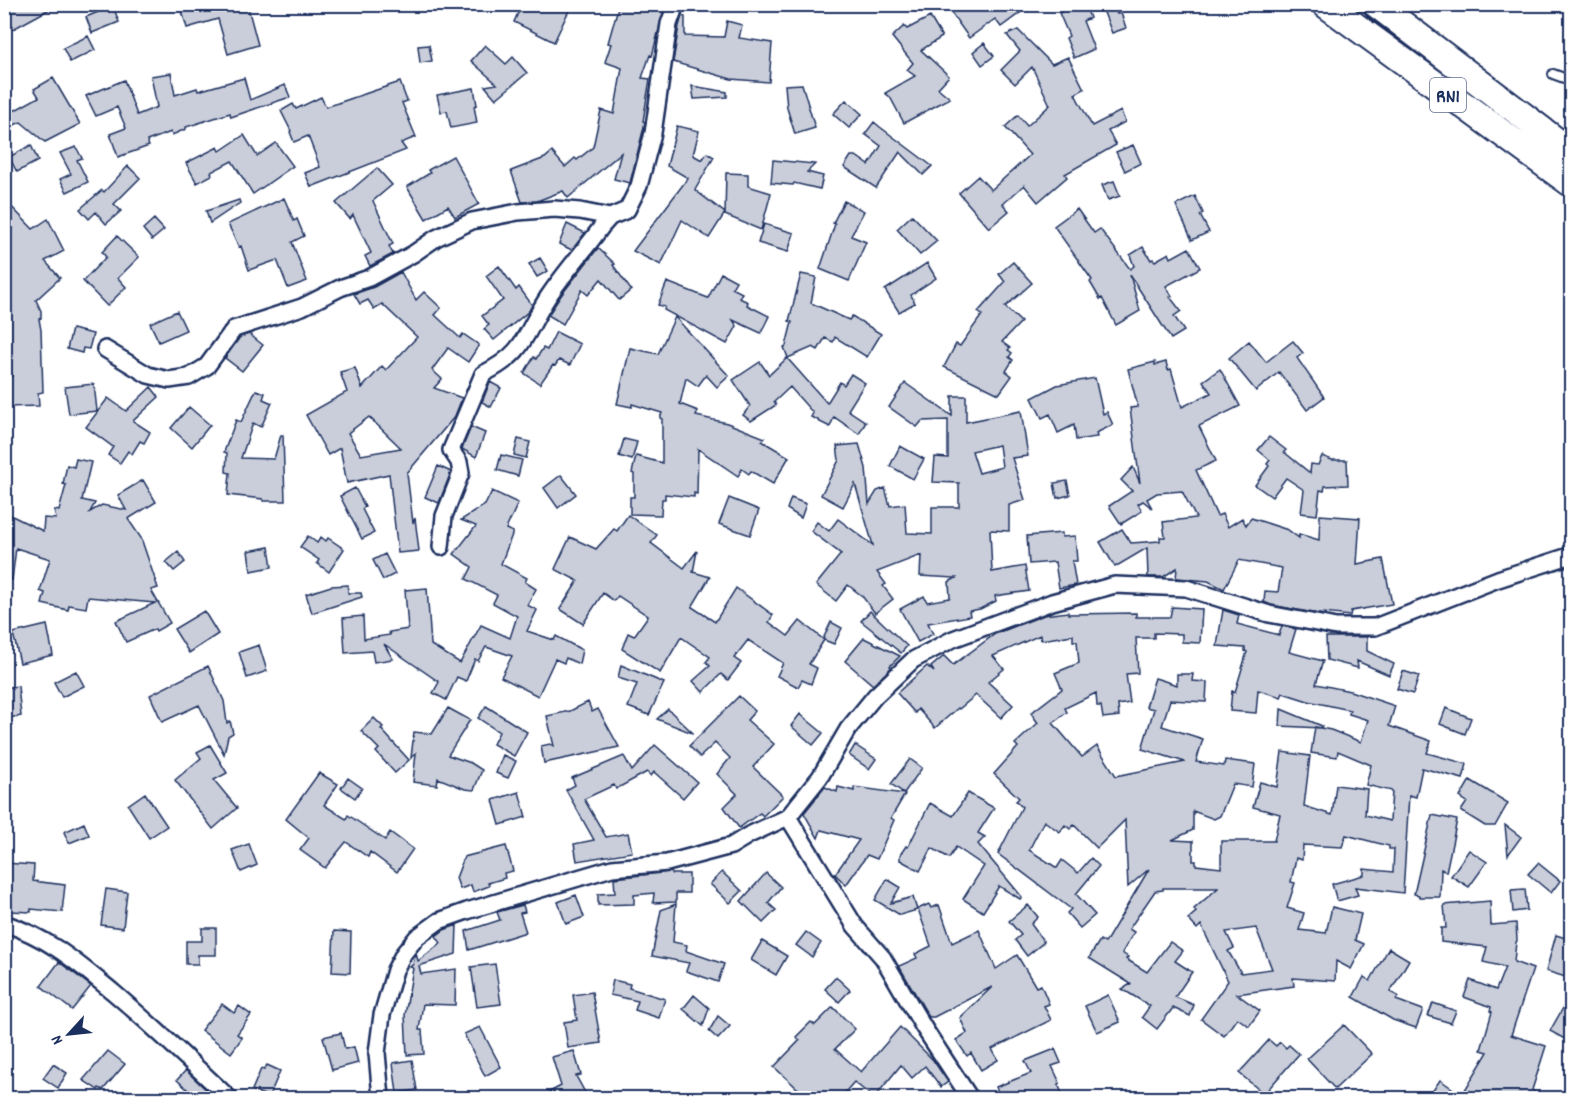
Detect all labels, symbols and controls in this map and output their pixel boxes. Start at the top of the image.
road number: RN1 [1430,78,1466,112]
north arrow [39,1004,99,1064]
text: N [46,1031,70,1048]

